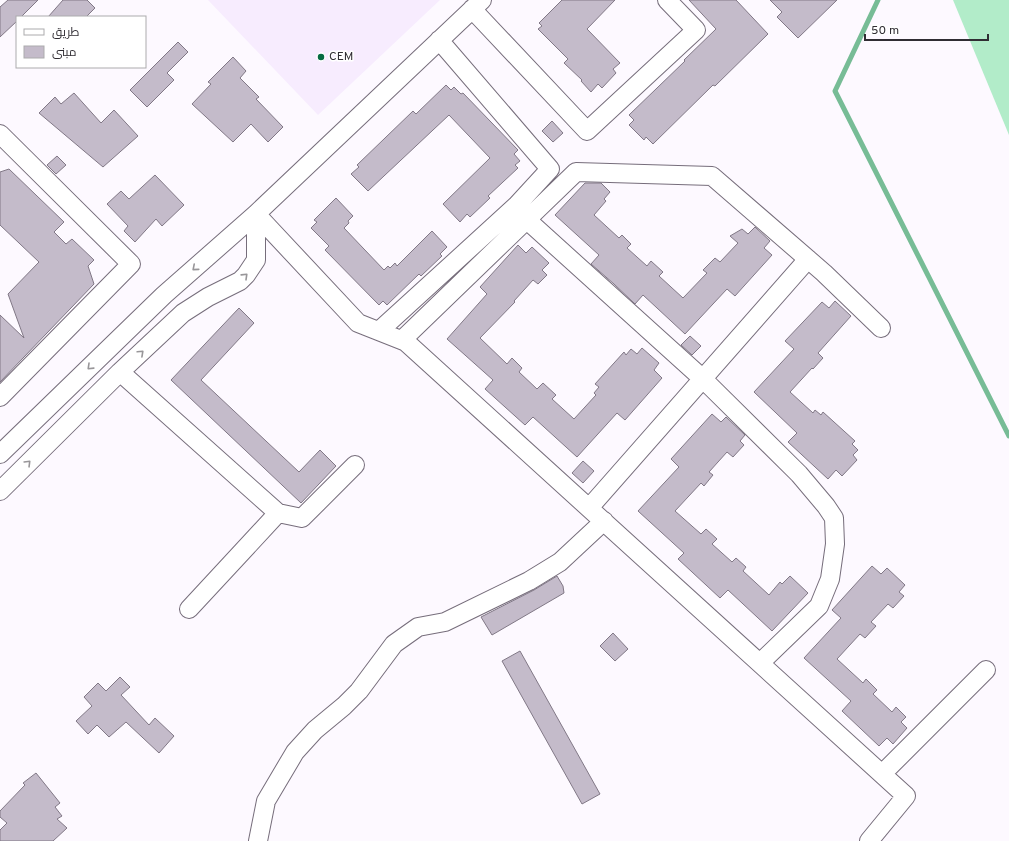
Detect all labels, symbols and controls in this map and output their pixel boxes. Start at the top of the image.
legend [16,16,146,68]
scale bar [865,16,988,42]
text: 50 m [871,23,899,39]
text: طريق [52,25,80,41]
text: مبنى [52,45,77,61]
place label: CEM [329,49,353,65]
marker: CEM [316,52,326,62]
one-way arrow [192,263,200,271]
one-way arrow [240,273,248,281]
one-way arrow [136,350,144,358]
one-way arrow [87,362,95,369]
one-way arrow [23,460,31,468]

